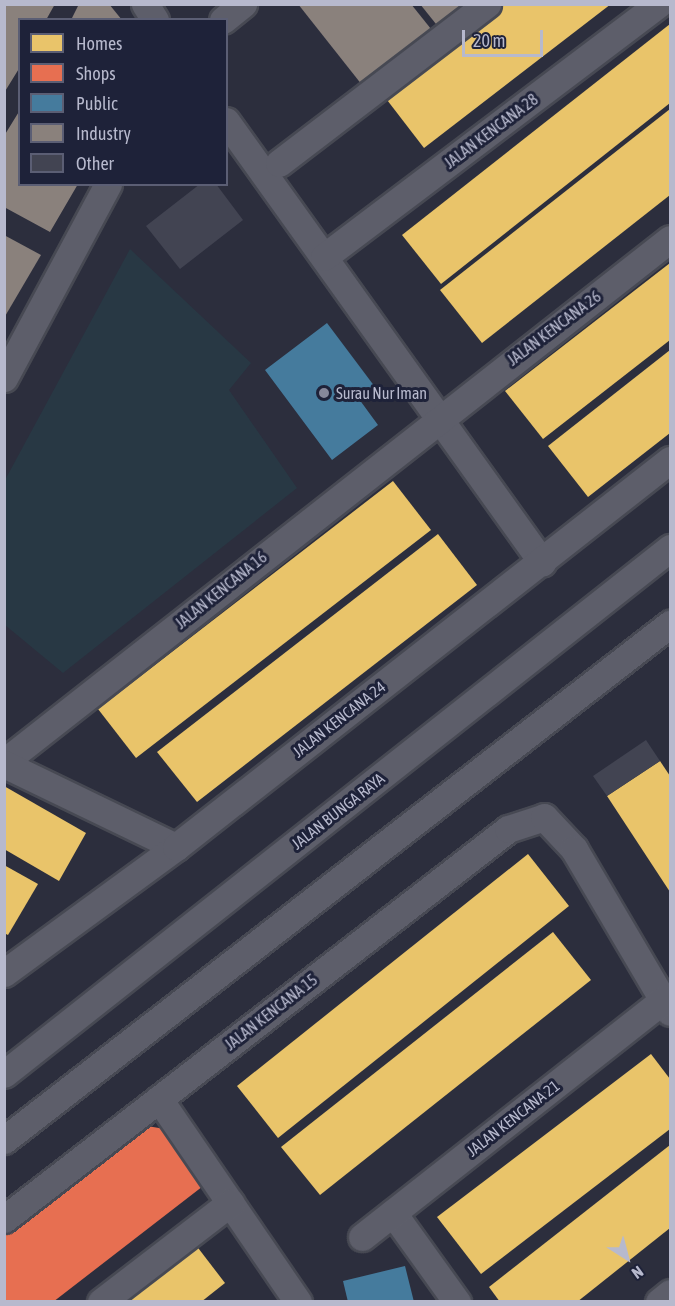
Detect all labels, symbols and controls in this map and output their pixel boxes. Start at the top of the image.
legend [18,18,228,186]
scale bar [465,18,546,56]
text: 20 m [473,30,505,51]
text: Homes [76,33,122,54]
text: Shops [76,63,116,84]
street label: JALAN KENCANA 28 [440,90,542,172]
text: Public [76,93,118,114]
text: Industry [76,123,131,144]
text: Other [76,153,114,174]
street label: JALAN KENCANA 26 [503,287,605,369]
place label: Surau Nur Iman [336,383,427,403]
marker: Surau Nur Iman [317,386,331,400]
street label: JALAN KENCANA 16 [171,547,271,633]
street label: JALAN KENCANA 24 [289,677,389,761]
street label: JALAN BUNGA RAYA [288,769,388,853]
street label: JALAN KENCANA 15 [221,970,321,1054]
street label: JALAN KENCANA 21 [463,1076,563,1160]
north arrow [597,1228,657,1288]
text: N [628,1262,647,1283]

